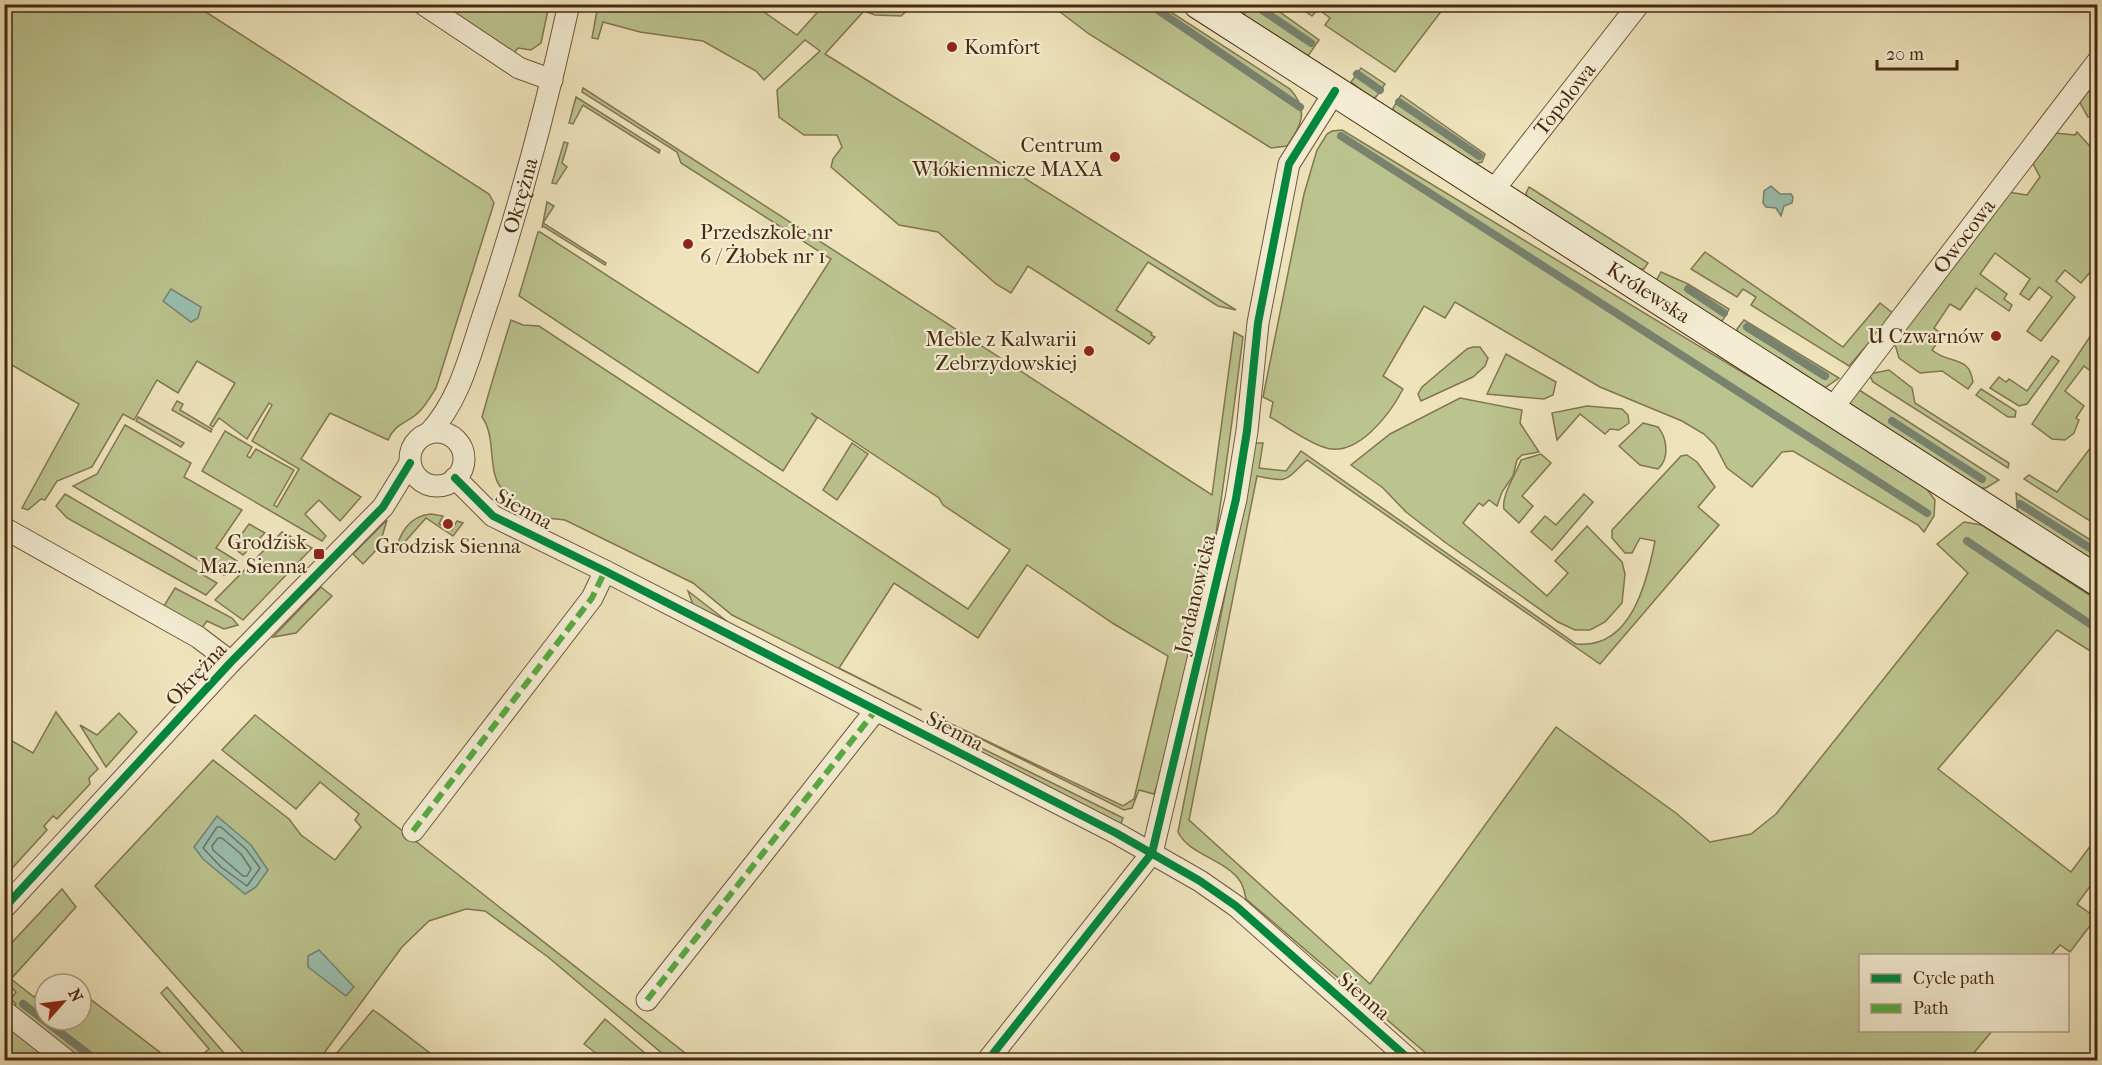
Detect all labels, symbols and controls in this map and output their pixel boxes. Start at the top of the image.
scale bar [1877,33,1956,71]
place label: Komfort [964,35,1041,59]
marker: Komfort [945,40,959,54]
text: 20 m [1886,44,1924,65]
street label: Topolowa [1529,58,1601,140]
place label: Centrum Włókiennicze MAXA [911,133,1104,181]
marker: Centrum Włókiennicze MAXA [1108,150,1122,164]
street label: Okrężna [498,155,543,237]
street label: Owocowa [1928,194,2000,278]
place label: Przedszkole nr 6 / Żłobek nr 1 [700,220,832,268]
marker: Przedszkole nr 6 / Żłobek nr 1 [681,237,695,251]
street label: Królewska [1602,257,1695,328]
place label: U Czwarnów [1868,324,1985,348]
place label: Meble z Kalwarii Zebrzydowskiej [925,327,1077,375]
marker: U Czwarnów [1989,329,2003,343]
marker: Meble z Kalwarii Zebrzydowskiej [1082,344,1096,358]
street label: Sienna [491,484,557,534]
marker: Grodzisk Sienna [441,517,455,531]
place label: Grodzisk Maz. Sienna [199,530,307,578]
street label: Jordanowicka [1169,532,1220,658]
place label: Grodzisk Sienna [375,534,521,558]
marker: Grodzisk Maz. Sienna [312,547,326,561]
street label: Okrężna [161,637,232,711]
street label: Sienna [922,706,988,756]
legend [1859,954,2069,1032]
street label: Sienna [1333,967,1395,1025]
text: Cycle path [1913,968,1994,989]
north arrow [33,972,93,1032]
text: N [65,985,87,1006]
text: Path [1913,998,1949,1019]

